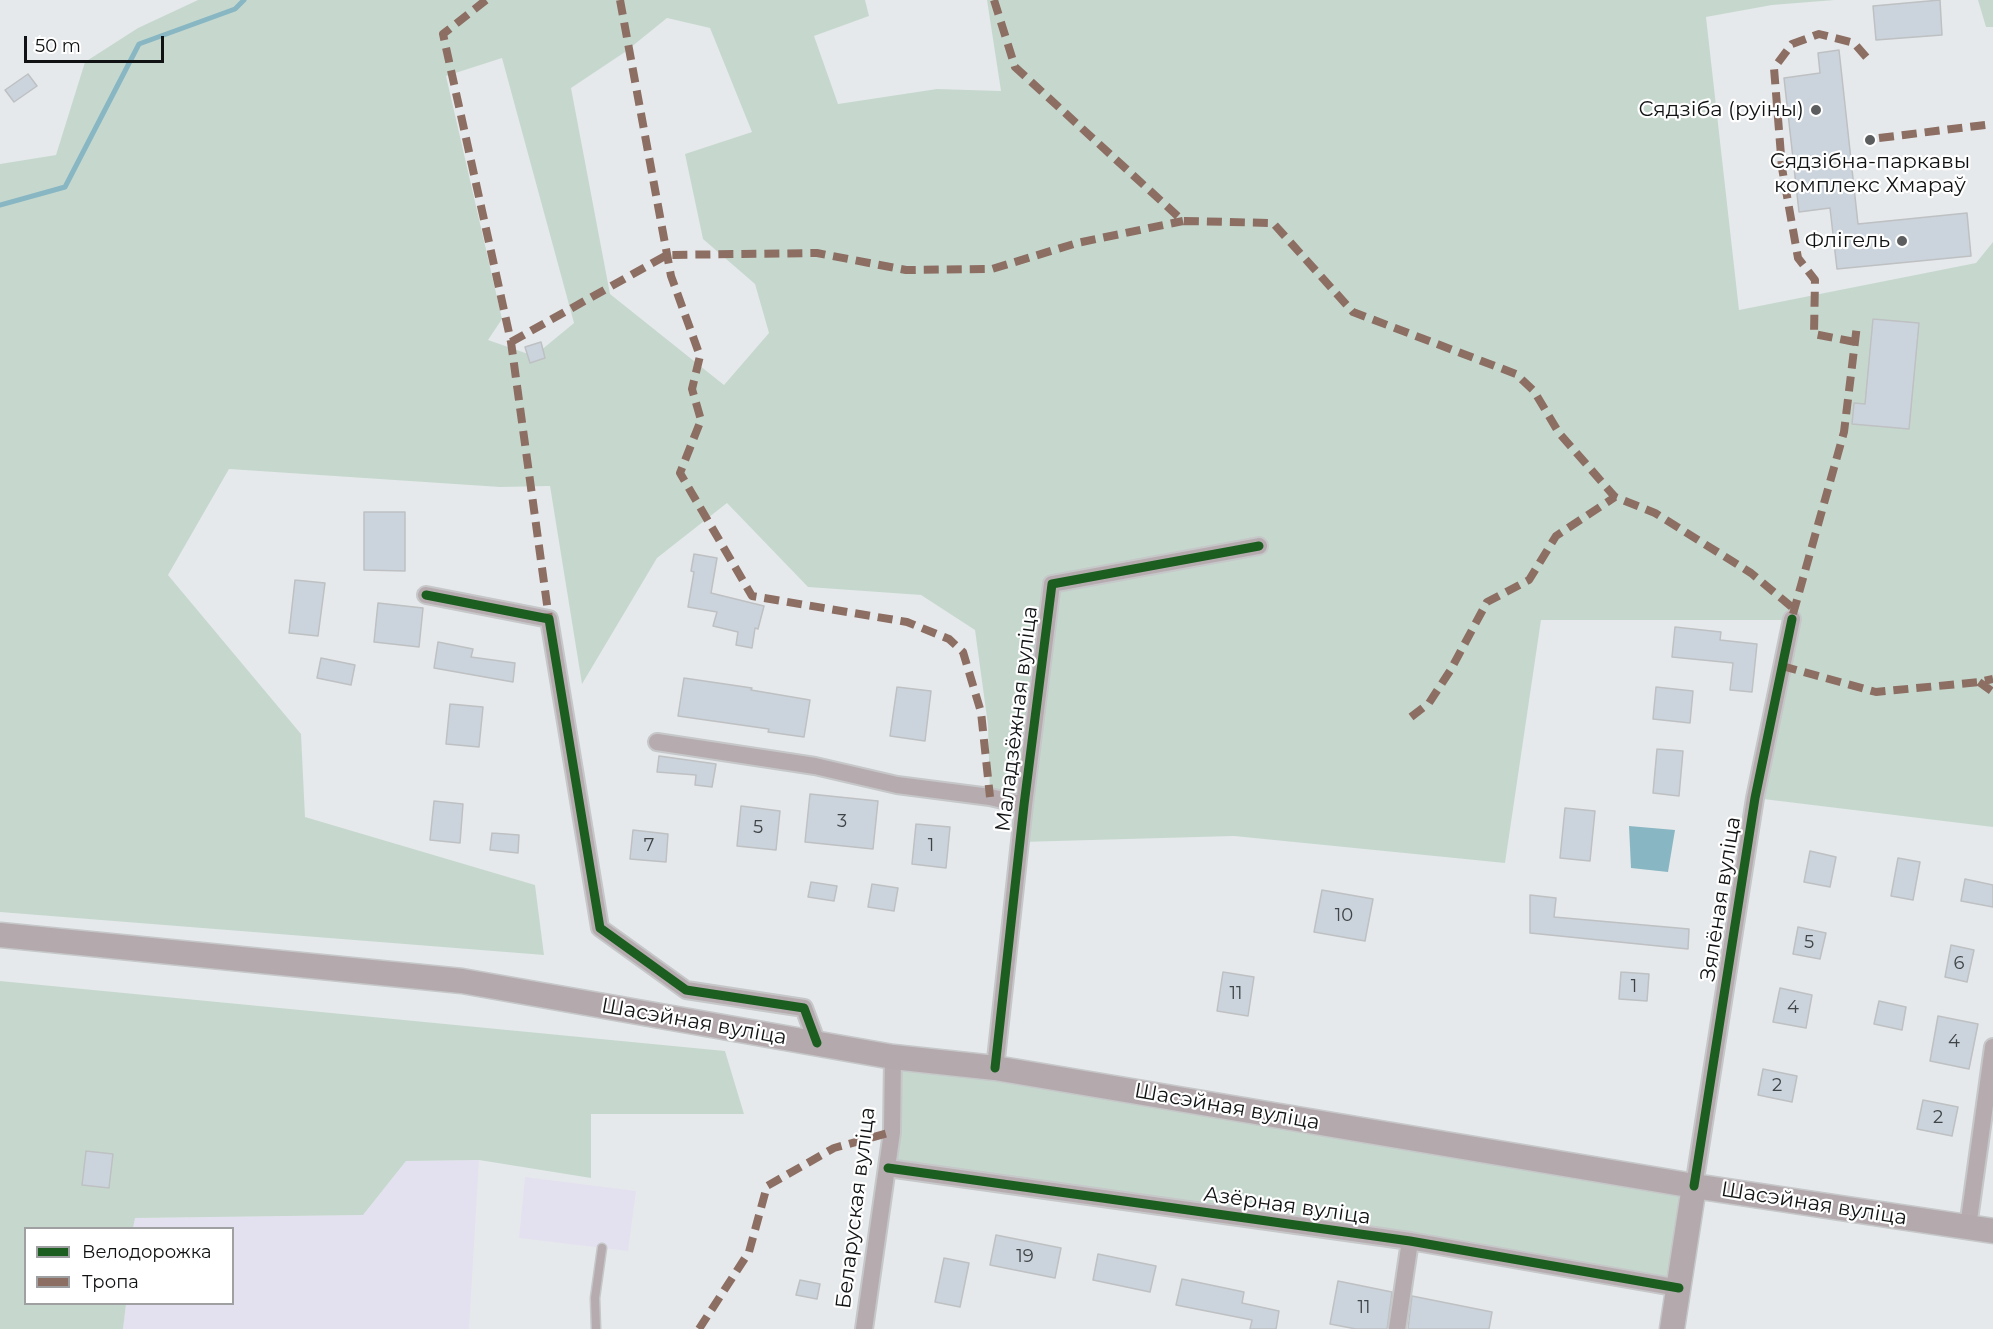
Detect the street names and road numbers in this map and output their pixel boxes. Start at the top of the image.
street label: Маладзёжная вуліца [991,605,1043,833]
street label: Зялёная вуліца [1696,815,1746,983]
street label: Шасэйная вуліца [599,993,789,1051]
street label: Шасэйная вуліца [1132,1078,1322,1136]
street label: Беларуская вуліца [831,1106,881,1310]
street label: Шасэйная вуліца [1719,1177,1909,1231]
street label: Азёрная вуліца [1202,1182,1372,1230]

